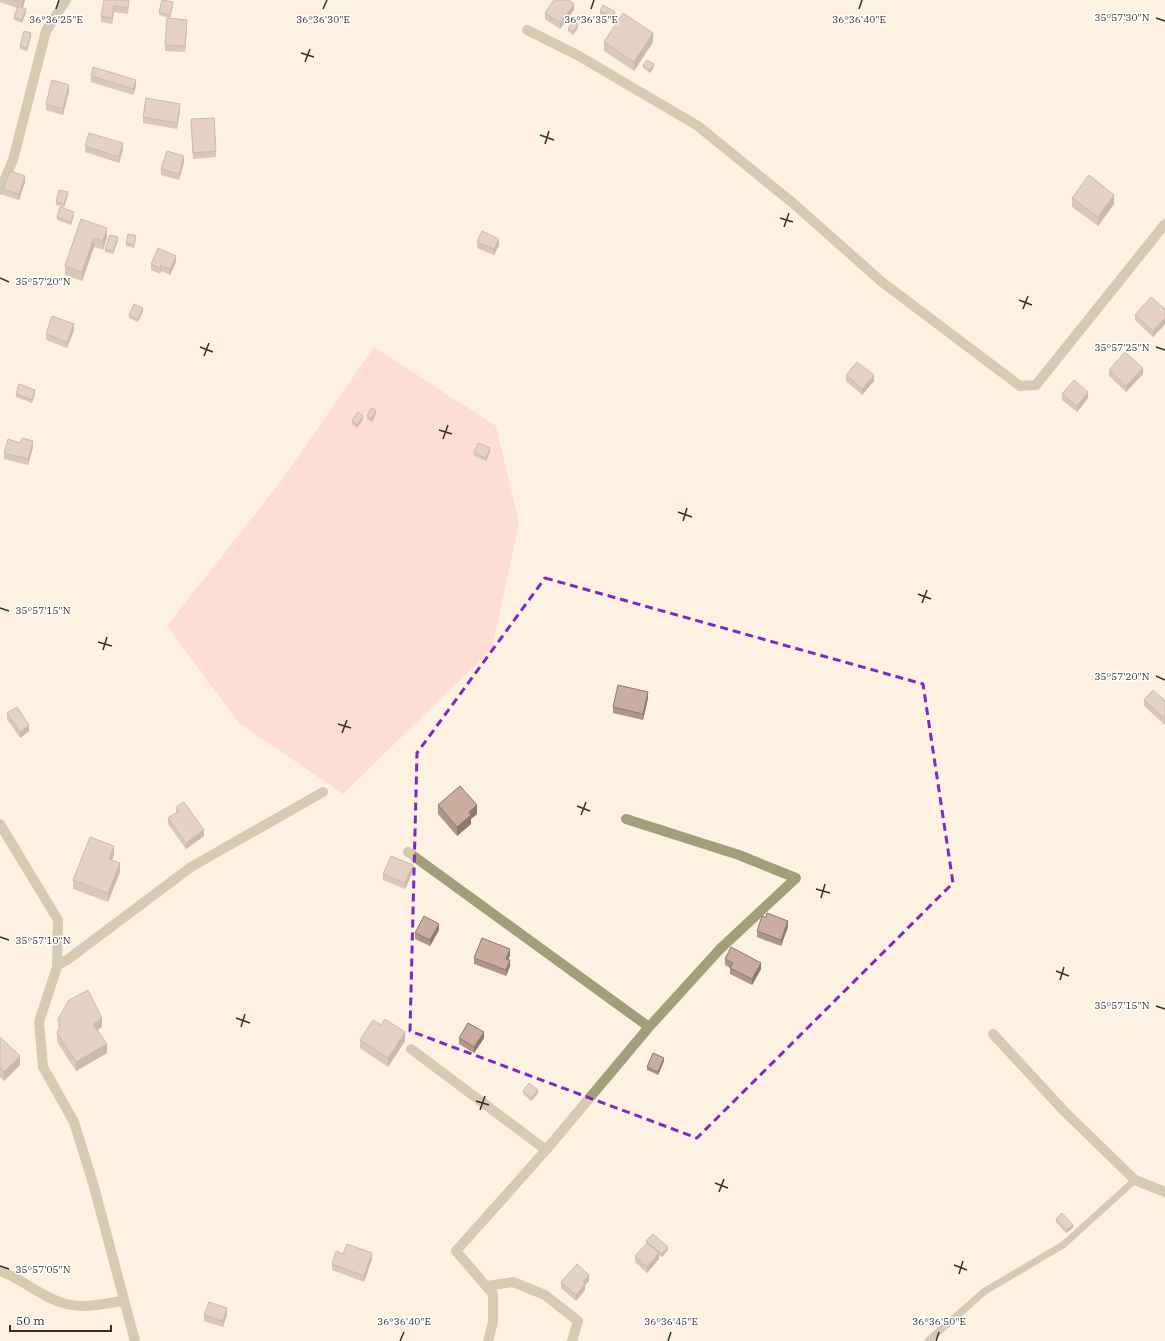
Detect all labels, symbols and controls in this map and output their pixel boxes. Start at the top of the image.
text: 35°57'30"N [1095,11,1150,24]
text: 36°36'25"E [29,13,83,26]
text: 36°36'30"E [296,13,350,26]
text: 36°36'35"E [564,13,618,26]
text: 36°36'40"E [832,13,886,26]
text: 35°57'20"N [16,275,71,288]
text: 35°57'25"N [1095,341,1150,354]
text: 35°57'15"N [16,604,71,617]
text: 35°57'20"N [1095,670,1150,683]
text: 35°57'10"N [16,934,71,947]
text: 35°57'15"N [1095,999,1150,1012]
text: 35°57'05"N [16,1263,71,1276]
scale bar [10,1307,111,1333]
text: 50 m [16,1313,45,1328]
text: 36°36'40"E [377,1315,431,1328]
text: 36°36'45"E [644,1315,698,1328]
text: 36°36'50"E [912,1315,966,1328]

